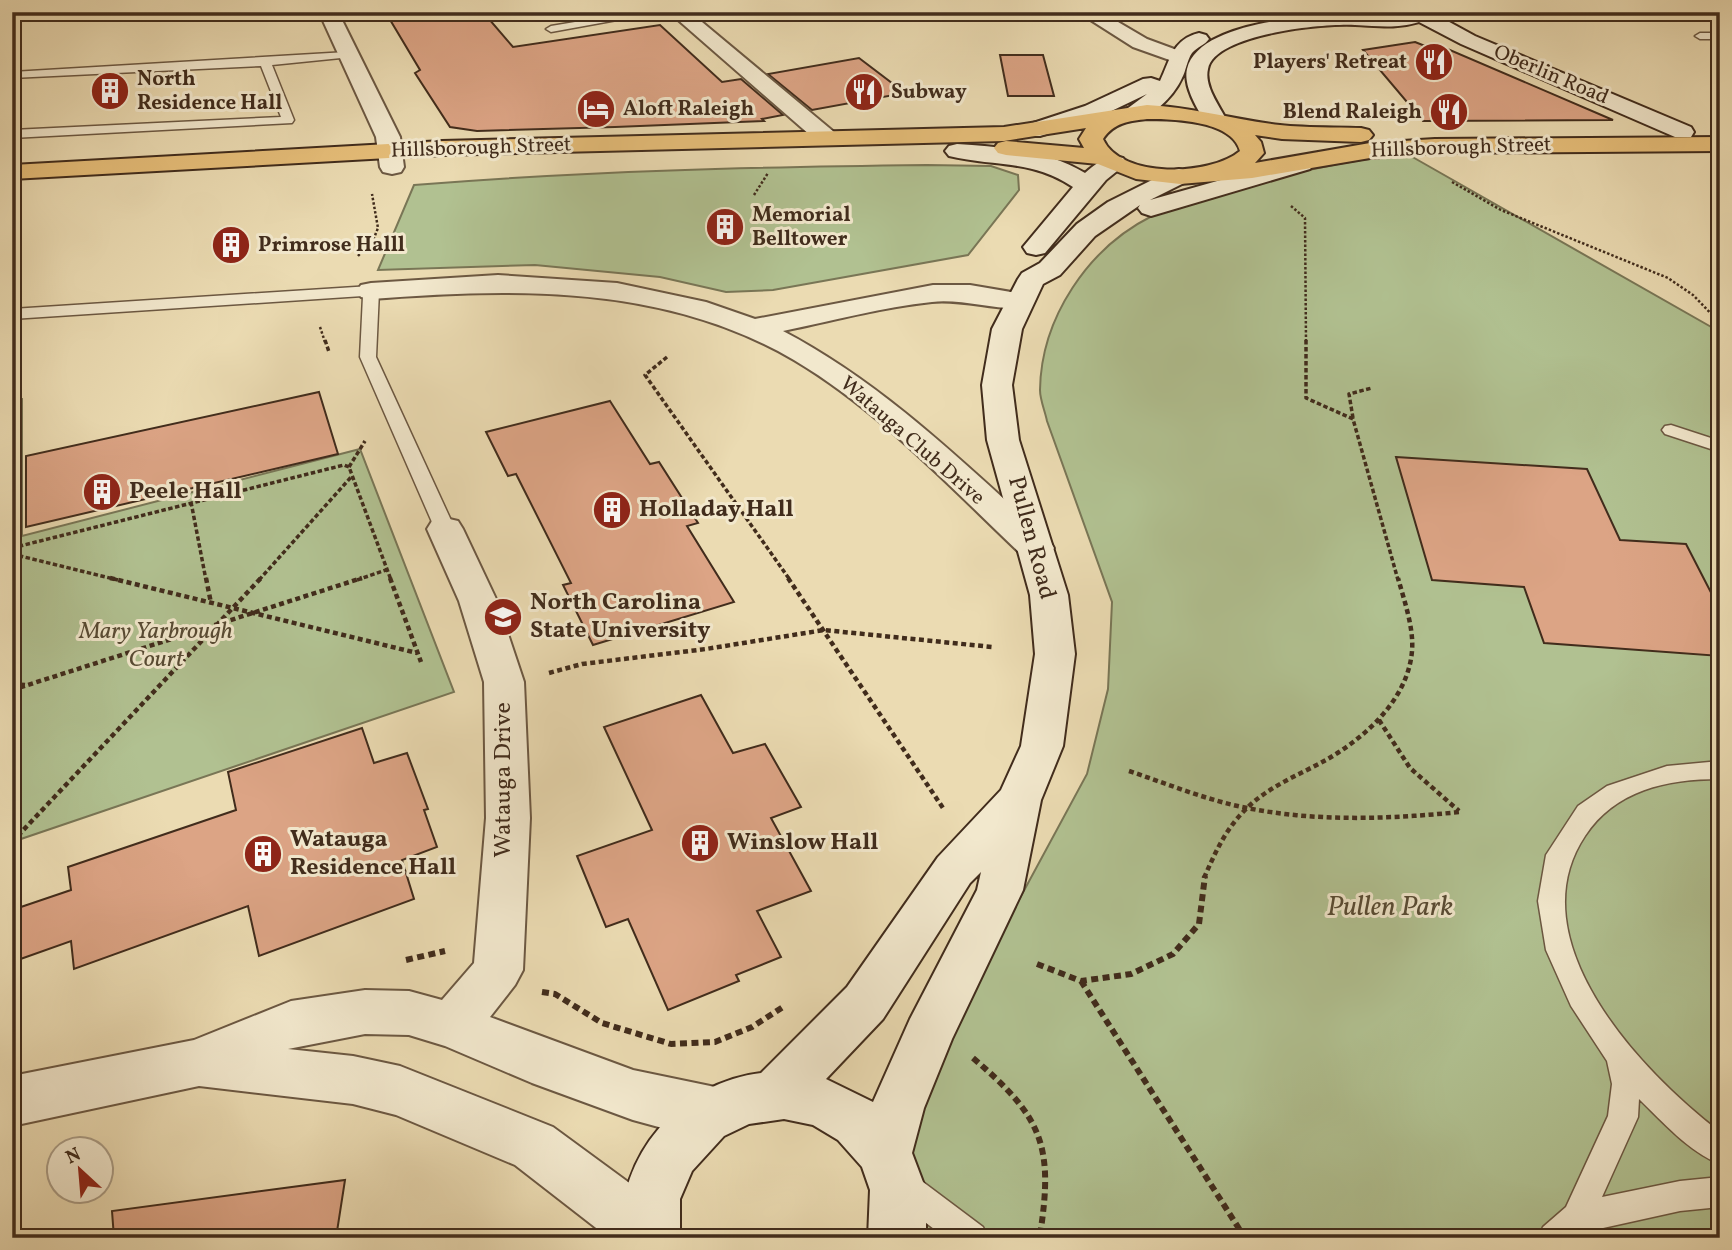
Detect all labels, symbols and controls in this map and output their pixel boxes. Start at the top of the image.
street label: Oberlin Road [1489,38,1613,112]
restaurant icon: Players' Retreat [1413,41,1455,83]
place label: Players' Retreat [1253,48,1407,77]
place label: North Residence Hall [137,65,282,118]
building icon: North Residence Hall [89,70,131,112]
restaurant icon: Subway [843,71,885,113]
place label: Subway [891,78,967,107]
hotel icon: Aloft Raleigh [575,88,617,130]
restaurant icon: Blend Raleigh [1428,91,1470,133]
place label: Aloft Raleigh [623,95,754,124]
place label: Blend Raleigh [1283,98,1422,127]
street label: Hillsborough Street [390,130,572,166]
street label: Hillsborough Street [1370,130,1552,166]
place label: Memorial Belltower [752,201,851,254]
building icon: Memorial Belltower [704,206,746,248]
building icon: Primrose Halll [210,224,252,266]
place label: Primrose Halll [258,231,405,260]
street label: Watauga Club Drive [833,370,991,512]
building icon: Peele Hall [81,471,123,513]
street label: Pullen Road [998,472,1064,604]
place label: Peele Hall [129,475,242,509]
building icon: Holladay Hall [591,489,633,531]
place label: Holladay Hall [639,493,794,527]
place label: North Carolina State University [530,586,711,648]
school or university icon: North Carolina State University [482,596,524,638]
park label: Mary Yarbrough Court [78,615,233,677]
street label: Watauga Drive [487,702,521,858]
building icon: Winslow Hall [679,822,721,864]
place label: Watauga Residence Hall [290,823,456,885]
place label: Winslow Hall [727,826,878,860]
building icon: Watauga Residence Hall [242,833,284,875]
park label: Pullen Park [1327,888,1453,927]
north arrow [46,1134,116,1204]
text: N [62,1142,86,1171]

